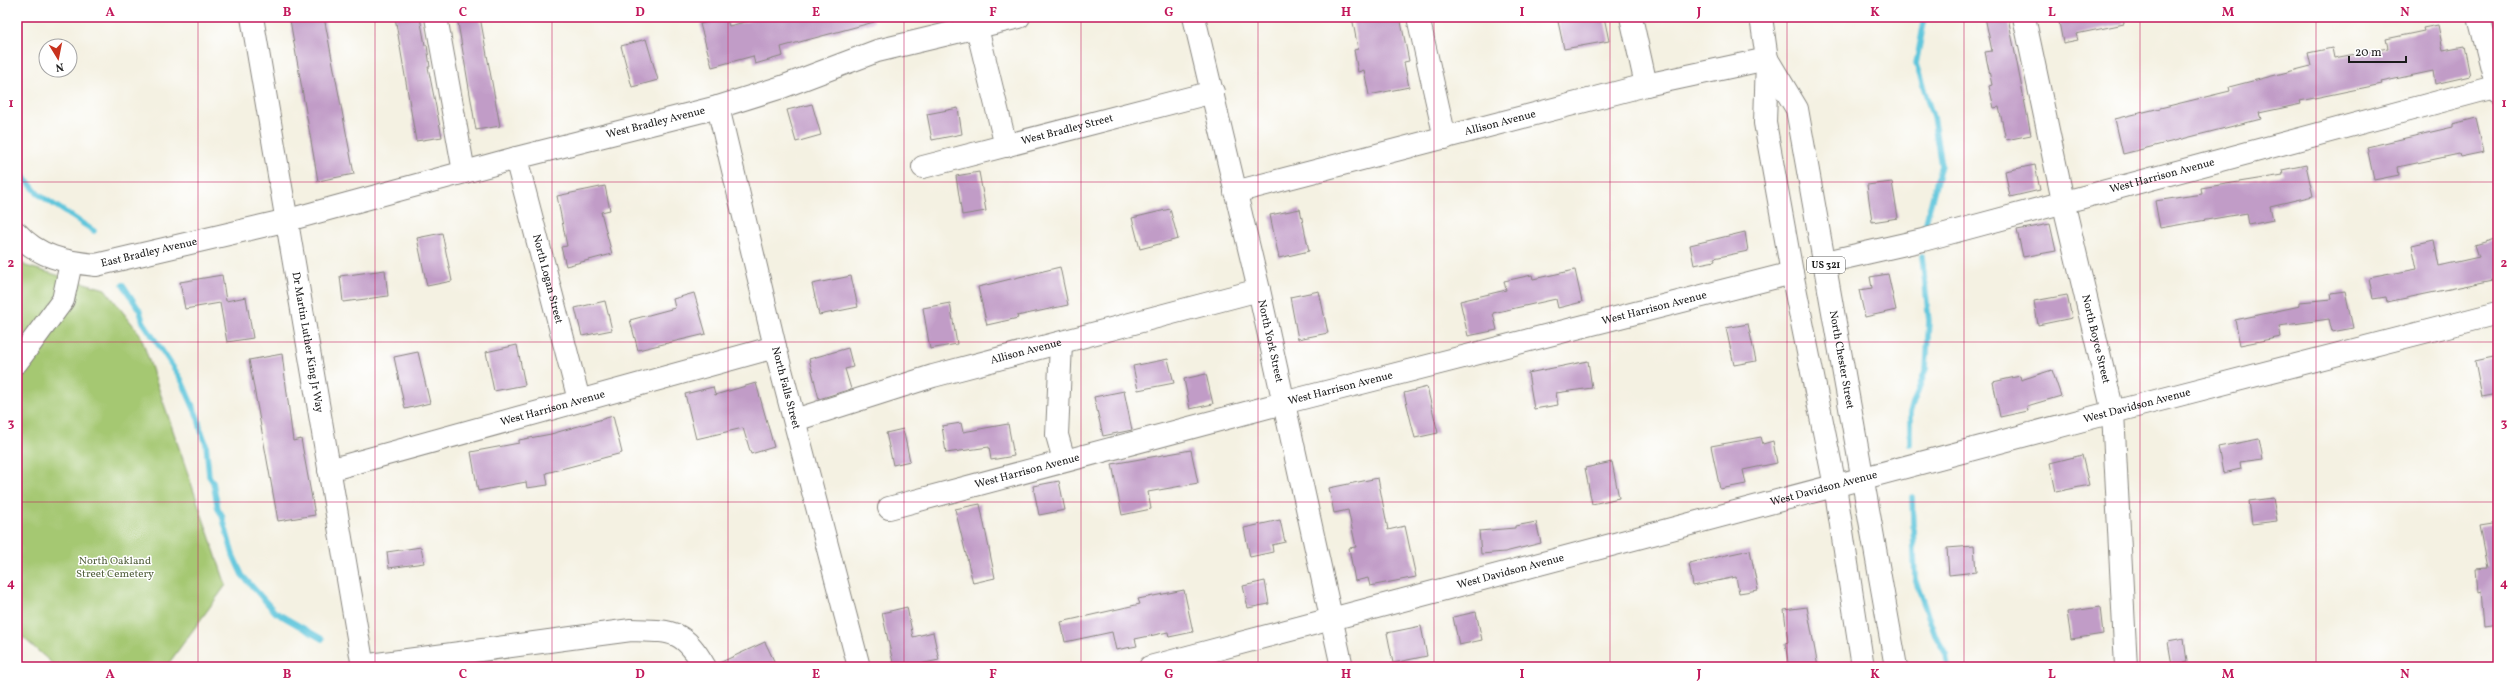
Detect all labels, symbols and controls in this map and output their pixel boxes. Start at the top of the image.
text: A [105,4,115,22]
text: B [283,4,292,22]
text: C [459,4,467,22]
text: D [635,4,645,22]
text: E [812,4,820,22]
text: F [989,4,997,22]
text: G [1164,4,1174,22]
text: H [1341,4,1351,22]
text: I [1520,4,1525,22]
text: J [1696,4,1702,22]
text: K [1870,4,1880,22]
text: L [2048,4,2056,22]
text: M [2222,4,2235,22]
text: N [2400,4,2410,22]
north arrow [38,38,78,78]
scale bar [2349,38,2406,64]
text: 20 m [2355,45,2382,61]
text: N [54,58,65,74]
text: 1 [8,95,14,113]
text: 1 [2501,95,2507,113]
street label: West Bradley Avenue [604,103,707,142]
street label: Allison Avenue [1463,107,1537,139]
street label: West Bradley Street [1020,111,1115,149]
street label: West Harrison Avenue [2108,155,2216,197]
street label: North Logan Street [529,233,566,326]
street label: East Bradley Avenue [99,234,199,271]
text: 2 [8,255,15,273]
text: 2 [2501,255,2508,273]
road number: US 321 [1807,257,1845,273]
street label: Dr Martin Luther King Jr Way [288,271,327,414]
street label: West Harrison Avenue [1600,288,1708,329]
street label: North Boyce Street [2078,293,2114,385]
street label: North York Street [1254,298,1287,384]
street label: North Chester Street [1825,309,1858,410]
street label: Allison Avenue [989,335,1063,368]
street label: North Falls Street [768,345,804,431]
street label: West Harrison Avenue [1286,368,1395,409]
street label: West Davidson Avenue [2082,385,2192,427]
street label: West Harrison Avenue [499,387,607,430]
text: 3 [8,415,15,433]
text: 3 [2501,415,2508,433]
street label: West Harrison Avenue [973,450,1081,492]
street label: West Davidson Avenue [1769,467,1879,510]
street label: West Davidson Avenue [1455,550,1566,593]
park label: North Oakland Street Cemetery [76,554,154,582]
text: 4 [7,575,15,593]
text: 4 [2500,575,2508,593]
text: A [105,666,115,684]
text: B [283,666,292,684]
text: C [459,666,467,684]
text: D [635,666,645,684]
text: E [812,666,820,684]
text: F [989,666,997,684]
text: G [1164,666,1174,684]
text: H [1341,666,1351,684]
text: I [1520,666,1525,684]
text: J [1696,666,1702,684]
text: K [1870,666,1880,684]
text: L [2048,666,2056,684]
text: M [2222,666,2235,684]
text: N [2400,666,2410,684]

